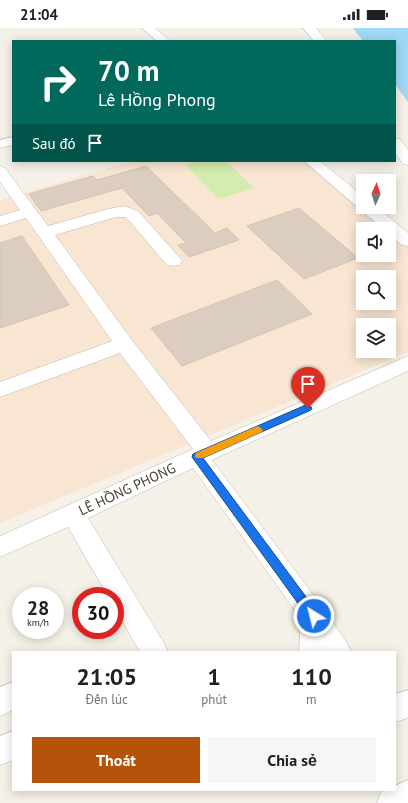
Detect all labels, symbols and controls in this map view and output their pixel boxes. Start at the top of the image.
text: 21:04 [20,5,58,24]
text: 70 m [98,52,159,89]
icon: right [32,56,84,108]
text: Lê Hồng Phong [98,88,216,111]
icon: arrive [84,132,106,154]
text: Sau đó [32,134,76,153]
north arrow [356,174,396,214]
map controls [356,174,396,358]
button: sound [356,222,396,262]
button: search [356,270,396,310]
button: layers [356,318,396,358]
pin [291,367,325,408]
icon: arrive [297,373,319,395]
street label: LÊ HỒNG PHONG [75,459,179,519]
speed limit sign: 30 [72,587,124,639]
text: 28 [27,595,49,621]
position arrow [293,595,335,637]
text: km/h [27,616,49,629]
text: 21:05 [76,661,137,692]
text: 1 [207,661,221,692]
text: 110 [291,661,332,692]
text: Đến lúc [85,691,128,708]
text: phút [201,691,227,708]
text: m [306,691,317,708]
button: Thoát [32,737,200,783]
button: Chia sẻ [208,737,376,783]

